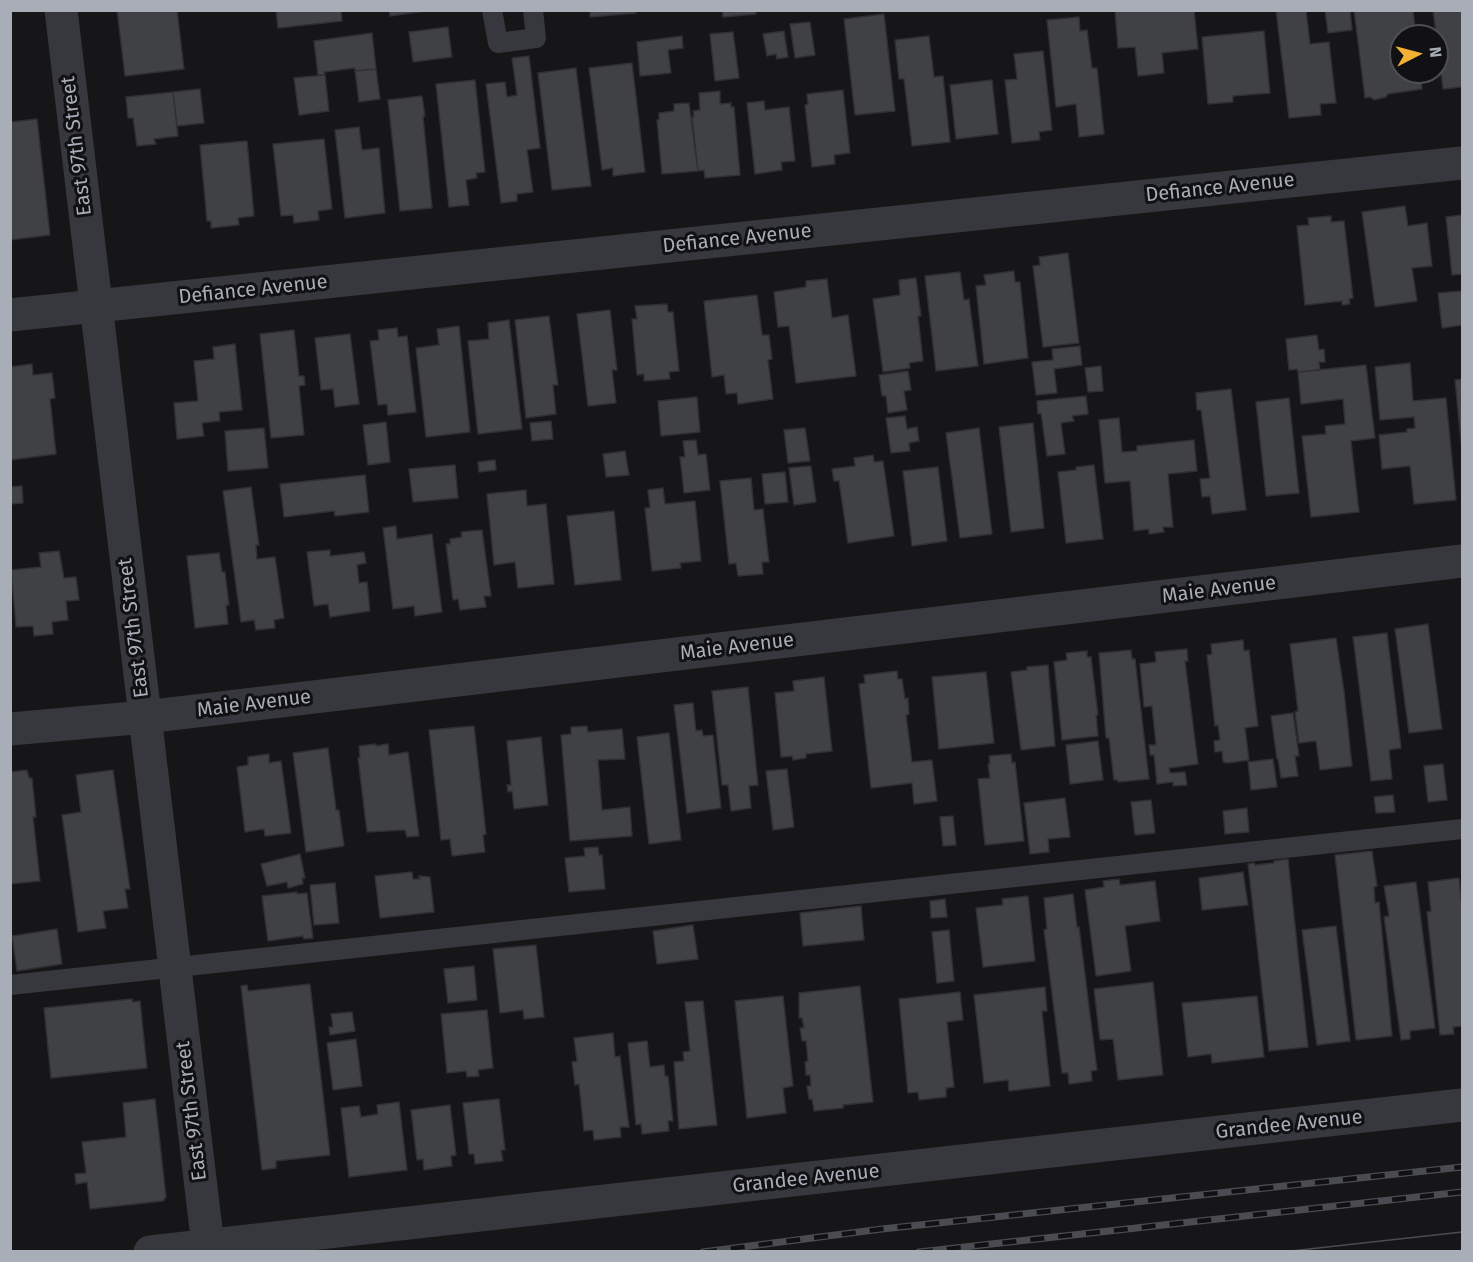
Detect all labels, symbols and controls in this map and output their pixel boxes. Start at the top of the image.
north arrow [1389,24,1449,84]
text: N [1425,46,1445,59]
street label: East 97th Street [57,75,97,217]
street label: Defiance Avenue [1144,168,1296,208]
street label: Defiance Avenue [661,219,813,259]
street label: Defiance Avenue [177,270,329,310]
street label: East 97th Street [114,557,154,699]
street label: Maie Avenue [1161,571,1277,609]
street label: Maie Avenue [679,628,795,666]
street label: Maie Avenue [196,685,312,723]
street label: East 97th Street [172,1040,212,1182]
street label: Grandee Avenue [1214,1105,1364,1145]
street label: Grandee Avenue [731,1159,881,1199]

